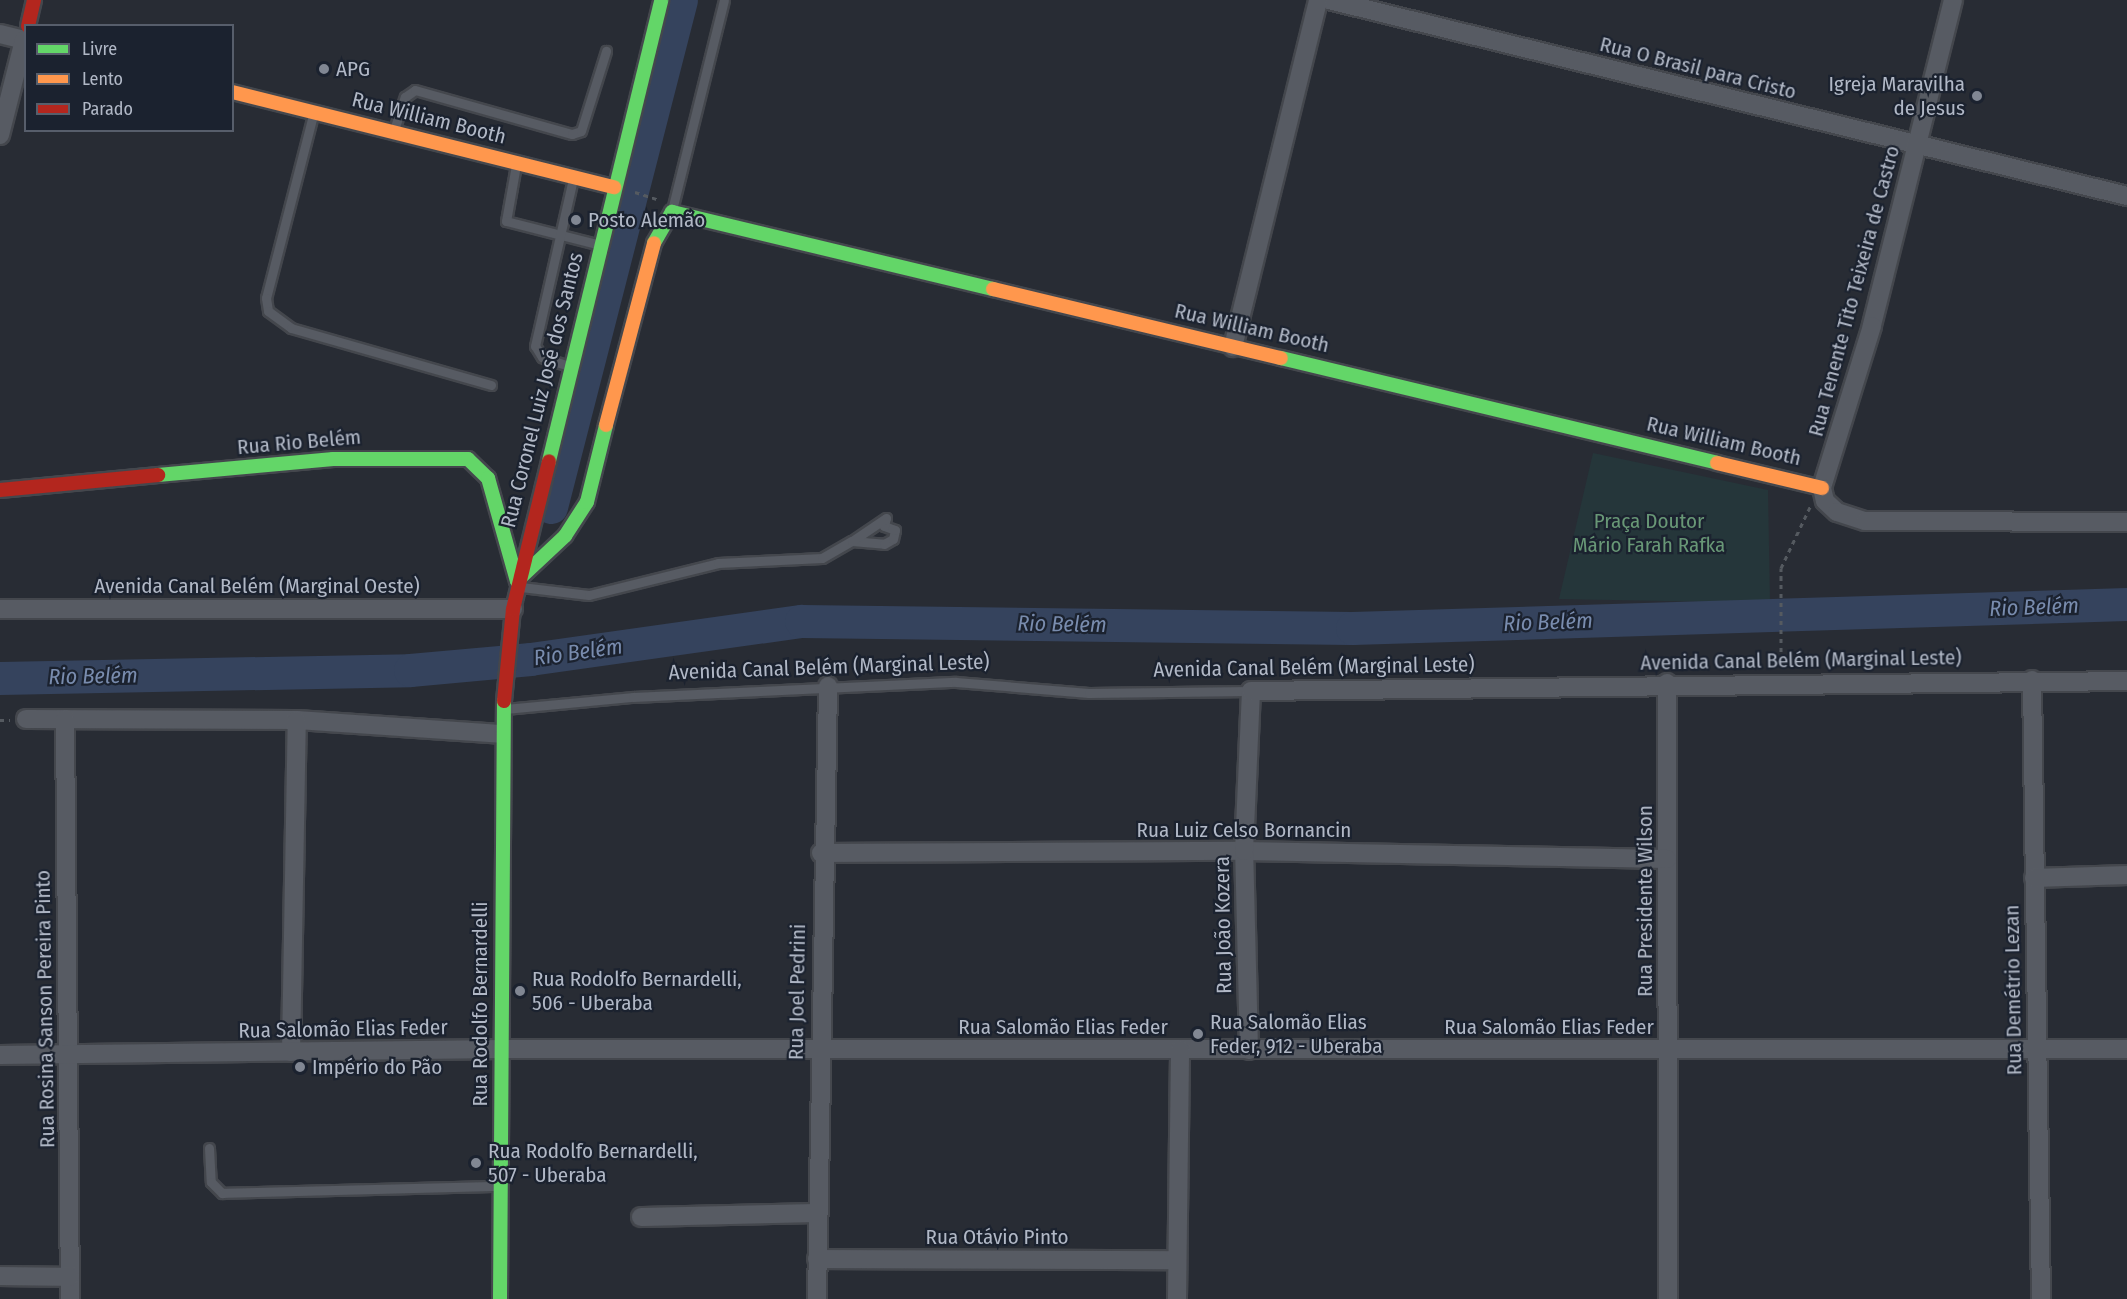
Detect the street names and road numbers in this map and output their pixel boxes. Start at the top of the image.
street label: Rua O Brasil para Cristo [1597,31,1799,105]
street label: Rua William Booth [349,87,509,149]
street label: Rua Tenente Tito Teixeira de Castro [1803,143,1905,439]
street label: Rua Coronel Luiz José dos Santos [496,250,588,530]
street label: Rua William Booth [1172,298,1332,358]
street label: Rua William Booth [1644,411,1804,471]
street label: Rua Rio Belém [236,424,362,460]
street label: Avenida Canal Belém (Marginal Oeste) [94,573,420,599]
street label: Avenida Canal Belém (Marginal Leste) [1640,645,1962,675]
street label: Avenida Canal Belém (Marginal Leste) [668,649,990,685]
street label: Avenida Canal Belém (Marginal Leste) [1153,652,1475,682]
street label: Rua Presidente Wilson [1632,805,1658,997]
street label: Rua Luiz Celso Bornancin [1137,817,1351,843]
street label: Rua João Kozera [1209,856,1237,994]
street label: Rua Rosina Sanson Pereira Pinto [30,870,60,1148]
street label: Rua Rodolfo Bernardelli [467,901,493,1107]
street label: Rua Demétrio Lezan [1999,904,2027,1076]
street label: Rua Joel Pedrini [783,924,811,1060]
street label: Rua Salomão Elias Feder [958,1014,1168,1040]
street label: Rua Salomão Elias Feder [1444,1014,1654,1040]
street label: Rua Salomão Elias Feder [238,1015,448,1043]
street label: Rua Otávio Pinto [925,1224,1069,1250]

